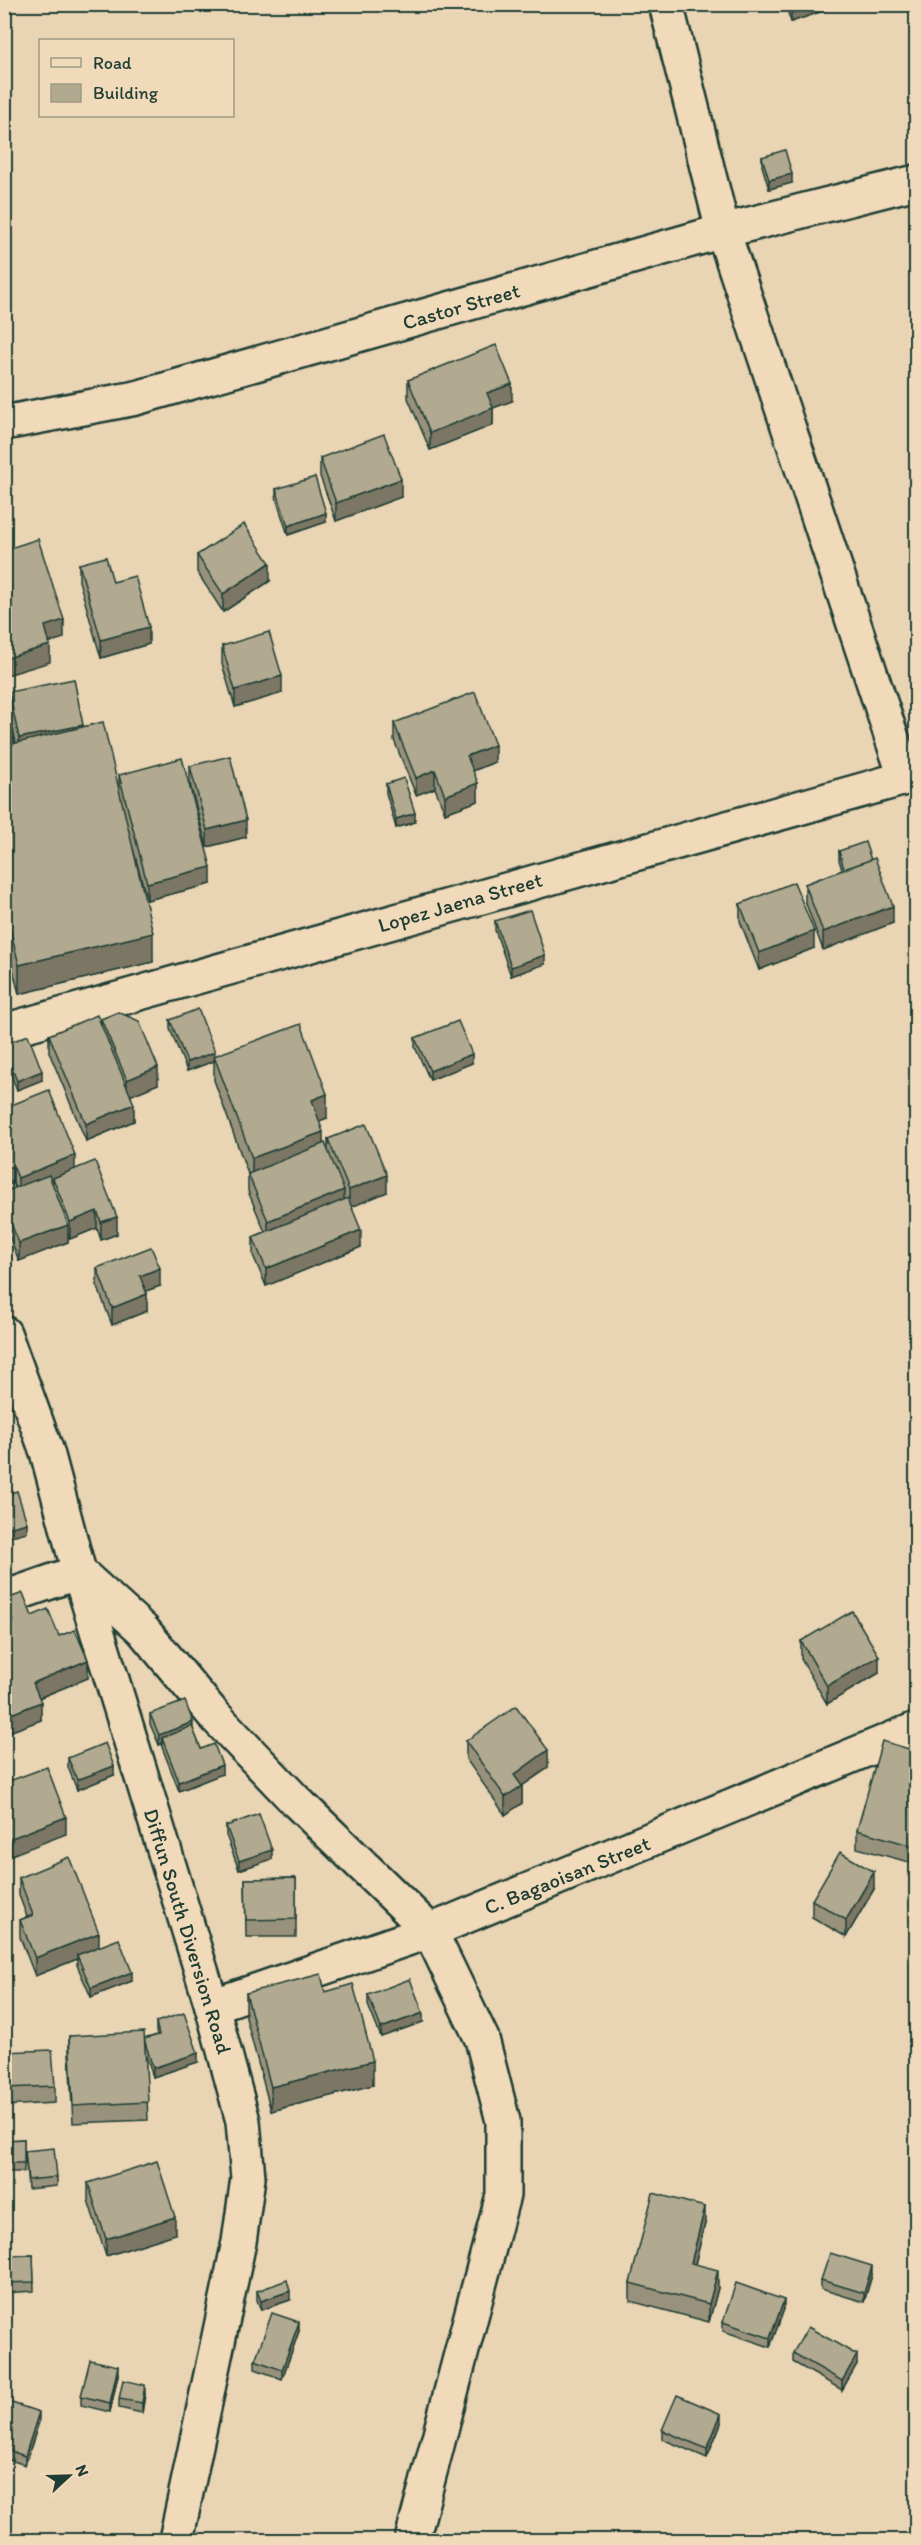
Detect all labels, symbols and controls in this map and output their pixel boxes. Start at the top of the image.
legend [39,39,234,117]
text: Road [93,52,132,74]
text: Building [93,82,159,104]
street label: Castor Street [399,277,523,335]
street label: Lopez Jaena Street [375,867,545,937]
street label: Diffun South Diversion Road [139,1805,237,2057]
street label: C. Bagaoisan Street [480,1830,654,1920]
north arrow [39,2446,99,2506]
text: N [72,2462,93,2479]

